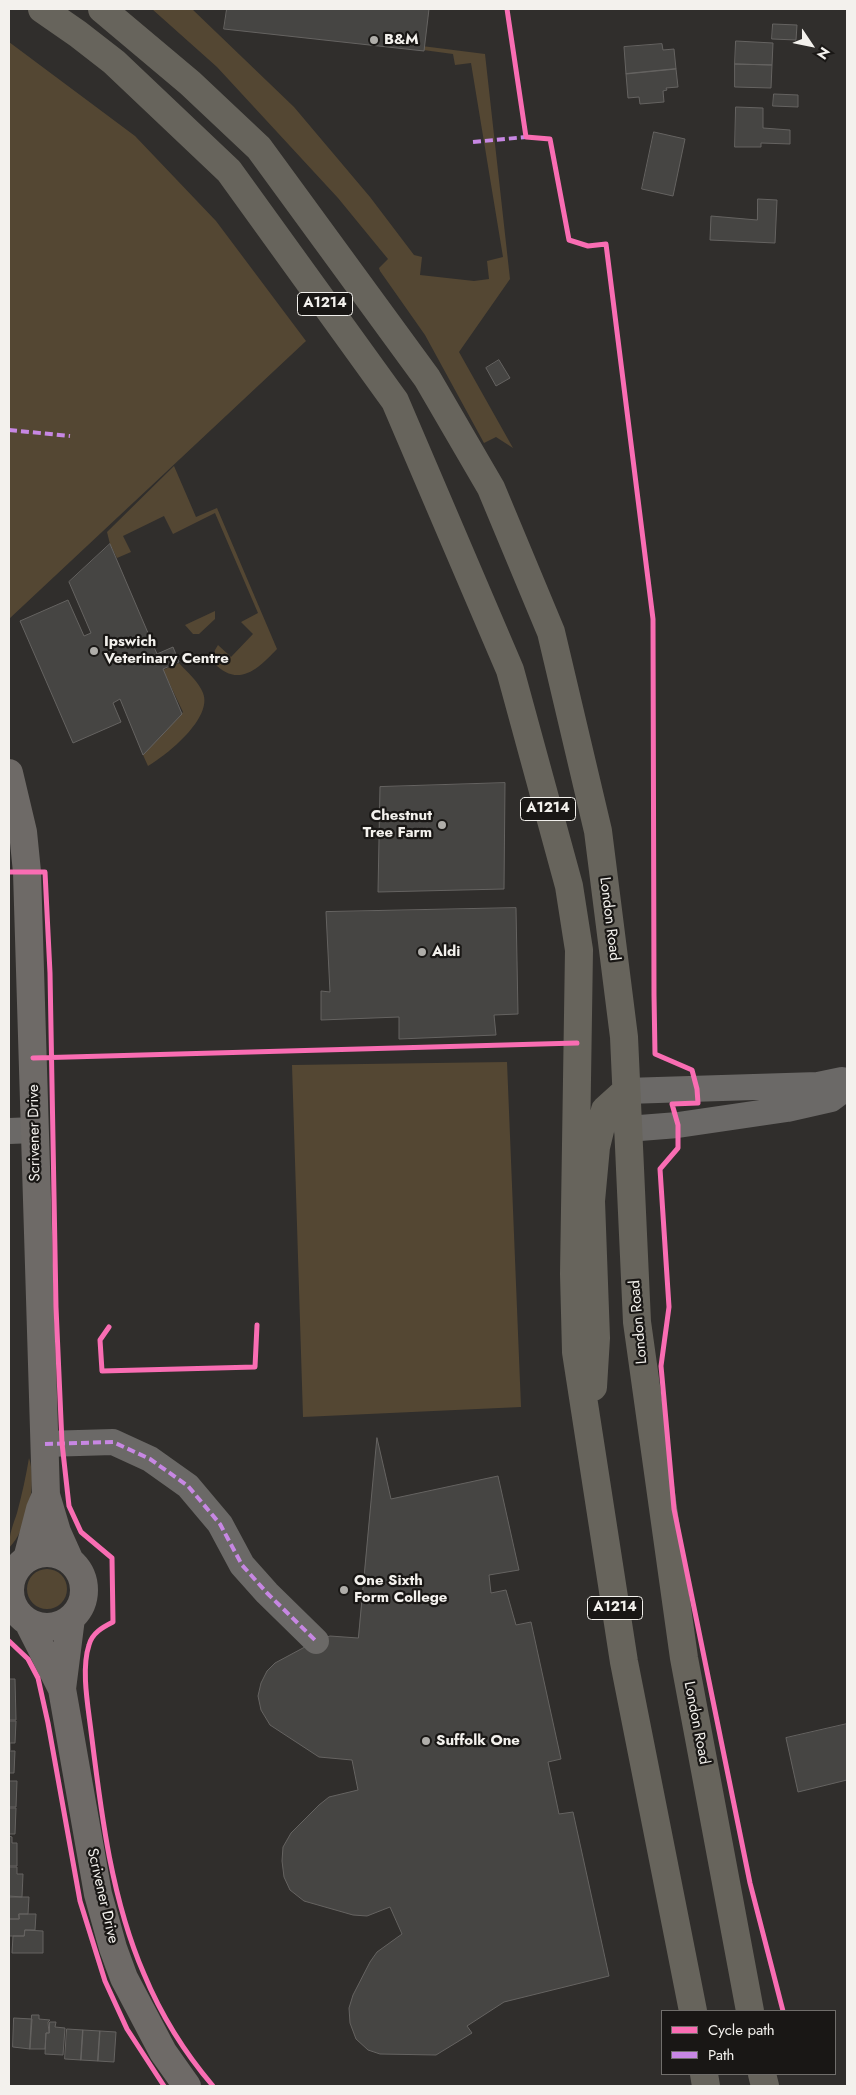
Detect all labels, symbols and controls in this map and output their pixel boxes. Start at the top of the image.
north arrow [786,20,836,70]
place label: B&M [384,31,419,49]
marker: B&M [368,34,380,46]
text: N [812,43,835,64]
road number: A1214 [298,292,352,316]
place label: Ipswich Veterinary Centre [104,633,229,668]
marker: Ipswich Veterinary Centre [88,645,100,657]
road number: A1214 [520,798,576,821]
place label: Chestnut Tree Farm [363,807,432,842]
marker: Chestnut Tree Farm [436,819,448,831]
street label: London Road [595,876,623,962]
place label: Aldi [432,943,460,961]
marker: Aldi [416,946,428,958]
street label: Scrivener Drive [25,1084,45,1182]
street label: London Road [626,1279,652,1365]
place label: One Sixth Form College [354,1572,447,1607]
marker: One Sixth Form College [338,1584,350,1596]
road number: A1214 [588,1596,642,1620]
street label: London Road [679,1680,713,1766]
place label: Suffolk One [436,1732,520,1750]
marker: Suffolk One [420,1735,432,1747]
street label: Scrivener Drive [82,1847,122,1945]
legend [661,2010,836,2075]
text: Cycle path [708,2019,775,2041]
text: Path [708,2044,734,2066]

